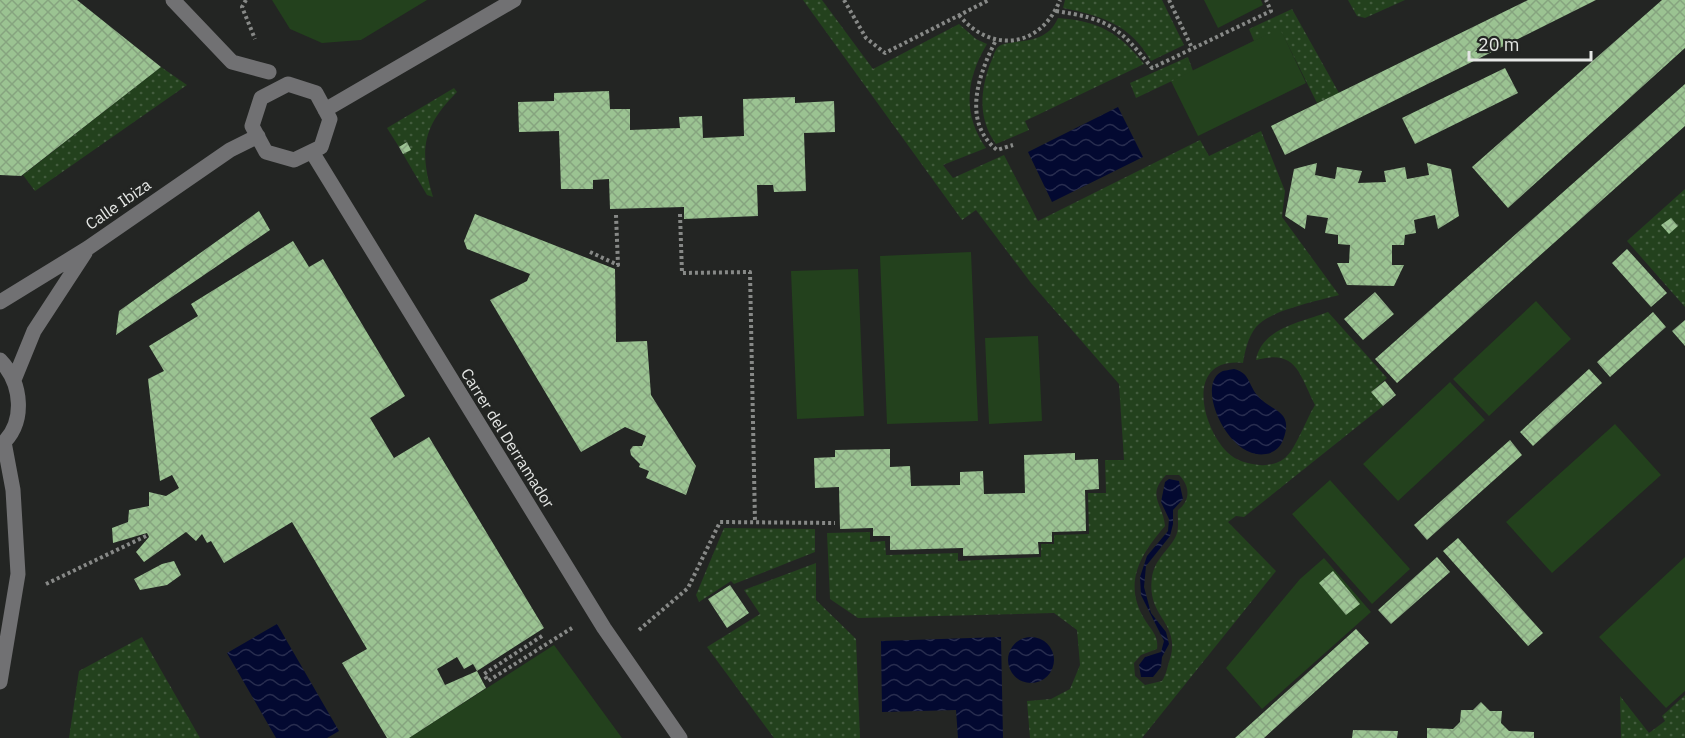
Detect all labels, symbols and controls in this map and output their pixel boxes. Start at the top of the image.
scale bar [1469,24,1590,62]
text: 20 m [1478,33,1520,56]
street label: Calle Ibiza [81,174,155,234]
street label: Carrer del Derramador [457,364,559,512]

